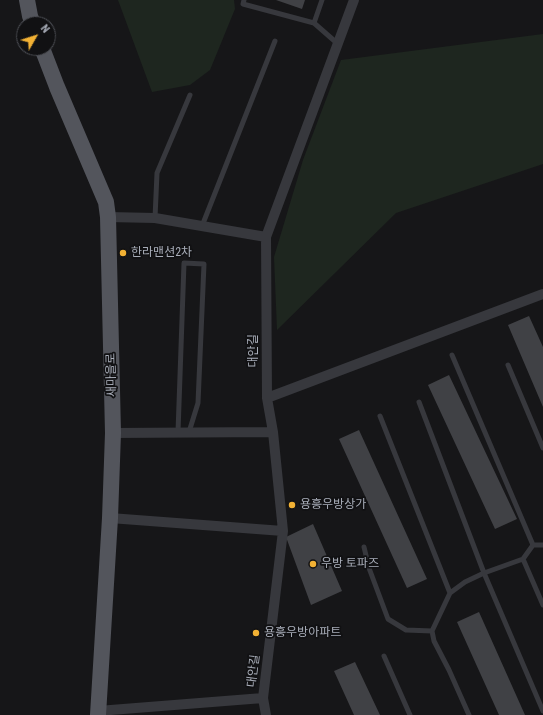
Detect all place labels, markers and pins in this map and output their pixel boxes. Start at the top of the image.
place label: 한라맨션2차 [131,246,192,260]
marker: 한라맨션2차 [118,248,128,258]
place label: 용흥우방상가 [300,498,366,512]
marker: 용흥우방상가 [287,500,297,510]
place label: 우방 토파즈 [321,557,379,571]
marker: 우방 토파즈 [308,559,318,569]
place label: 용흥우방아파트 [264,626,341,640]
marker: 용흥우방아파트 [251,628,261,638]

